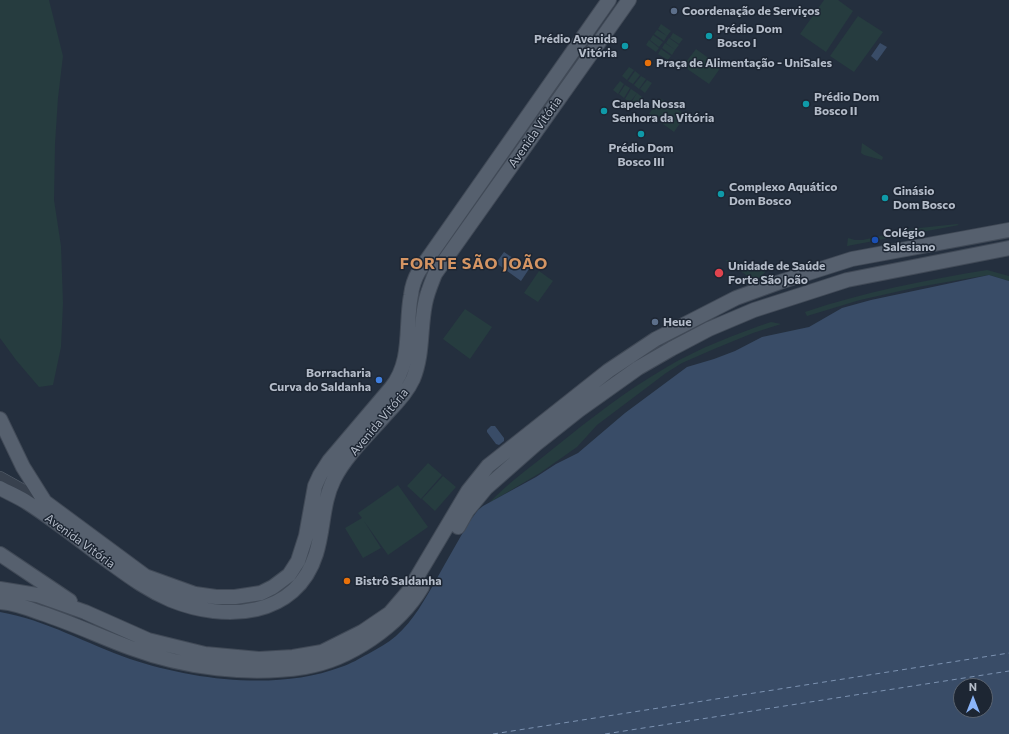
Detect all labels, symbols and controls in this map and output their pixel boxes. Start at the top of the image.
place label: Coordenação de Serviços [682,4,820,18]
marker: Coordenação de Serviços [669,6,679,16]
place label: Prédio Dom Bosco I [717,22,782,50]
marker: Prédio Dom Bosco I [704,31,714,41]
place label: Prédio Avenida Vitória [534,32,617,60]
marker: Prédio Avenida Vitória [620,41,630,51]
place label: Praça de Alimentação - UniSales [656,56,832,70]
marker: Praça de Alimentação - UniSales [643,58,653,68]
place label: Prédio Dom Bosco II [814,90,879,118]
street label: Avenida Vitória [505,94,565,170]
place label: Capela Nossa Senhora da Vitória [612,97,714,125]
marker: Prédio Dom Bosco II [801,99,811,109]
marker: Capela Nossa Senhora da Vitória [599,106,609,116]
marker: Prédio Dom Bosco III [636,129,646,139]
place label: Prédio Dom Bosco III [608,141,674,169]
place label: Complexo Aquático Dom Bosco [729,180,837,208]
place label: Ginásio Dom Bosco [893,184,955,212]
marker: Complexo Aquático Dom Bosco [716,189,726,199]
marker: Ginásio Dom Bosco [880,193,890,203]
place label: Colégio Salesiano [883,226,935,254]
marker: Colégio Salesiano [870,235,880,245]
district label: FORTE SÃO JOÃO [400,254,548,274]
place label: Unidade de Saúde Forte São João [728,259,825,287]
marker: Unidade de Saúde Forte São João [713,267,725,279]
place label: Heue [663,315,691,329]
marker: Heue [650,317,660,327]
place label: Borracharia Curva do Saldanha [269,366,371,394]
marker: Borracharia Curva do Saldanha [374,375,384,385]
street label: Avenida Vitória [347,386,411,458]
street label: Avenida Vitória [42,511,118,571]
place label: Bistrô Saldanha [355,574,441,588]
marker: Bistrô Saldanha [342,576,352,586]
north arrow [953,678,993,718]
text: N [969,680,977,693]

